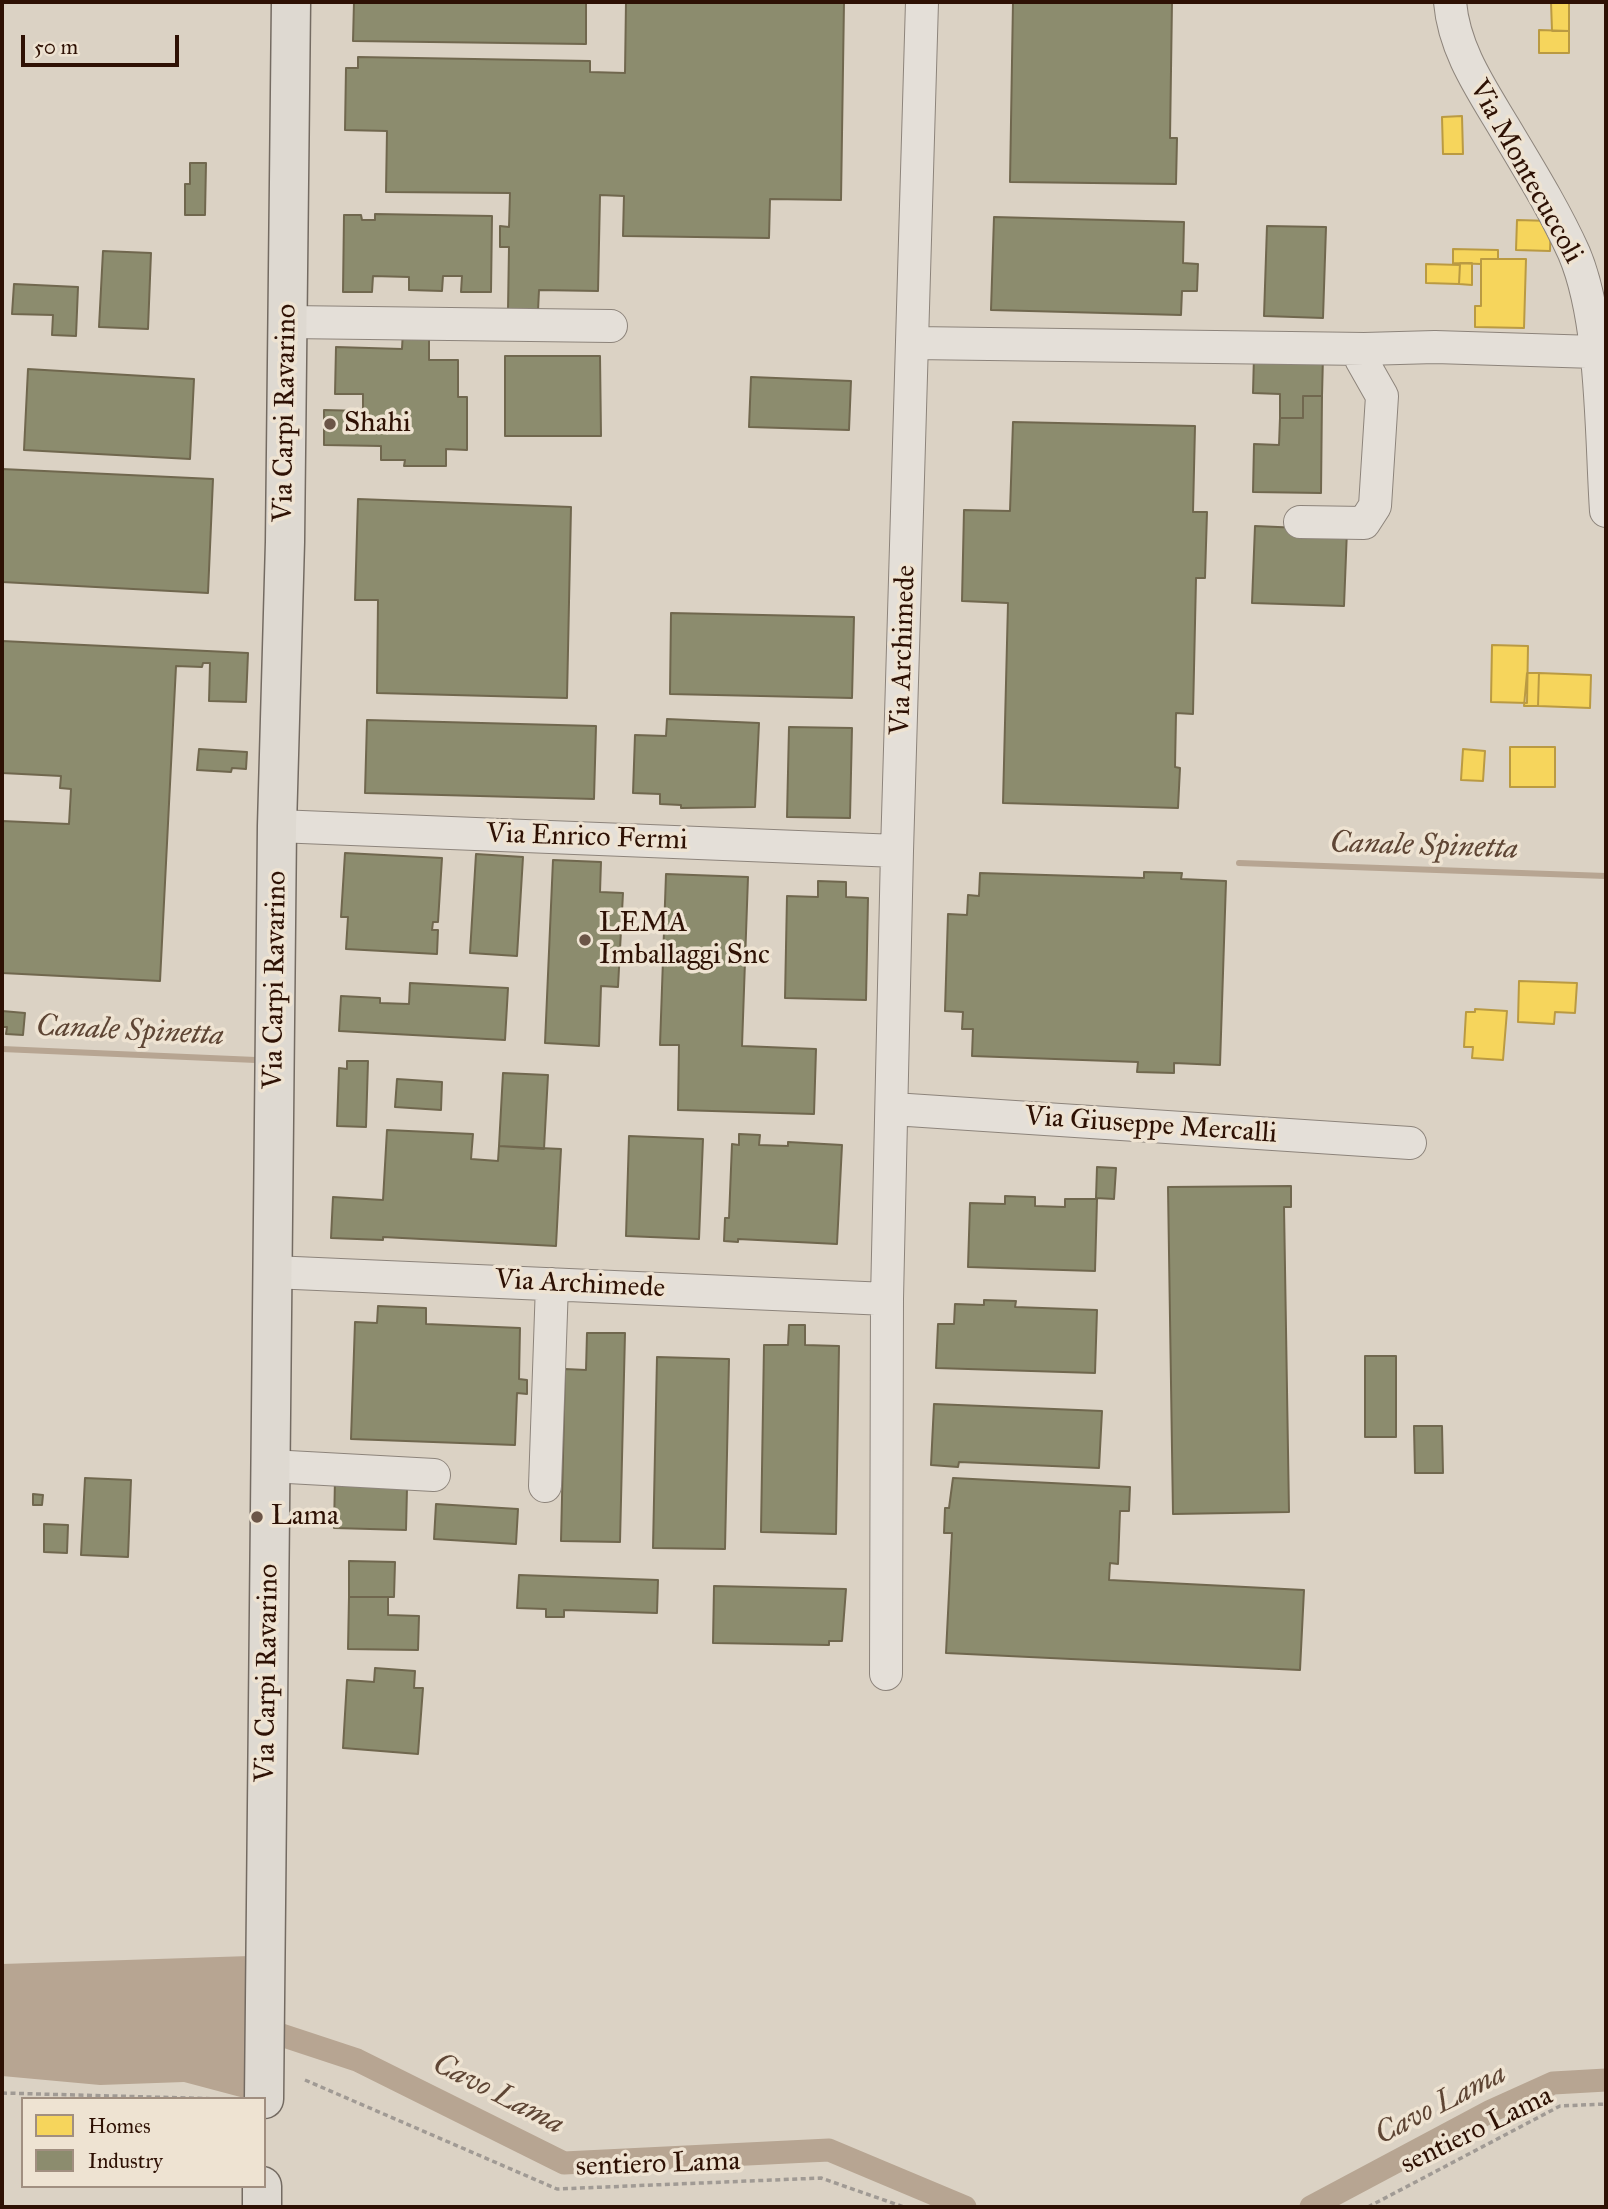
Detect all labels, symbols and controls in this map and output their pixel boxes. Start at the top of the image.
scale bar [24,21,182,65]
text: 50 m [34,34,78,60]
street label: Via Montecuccoli [1461,75,1589,269]
street label: Via Carpi Ravarino [267,304,305,522]
place label: Shahi [344,407,411,441]
marker: Shahi [322,416,338,432]
street label: Via Archimede [884,564,924,736]
street label: Via Enrico Fermi [486,818,688,858]
water label: Canale Spinetta [1329,826,1519,868]
street label: Via Carpi Ravarino [257,871,295,1089]
place label: LEMA Imballaggi Snc [599,907,770,973]
marker: LEMA Imballaggi Snc [577,932,593,948]
water label: Canale Spinetta [35,1009,225,1055]
street label: Via Giuseppe Mercalli [1024,1100,1278,1152]
street label: Via Archimede [494,1264,666,1306]
place label: Lama [271,1500,339,1534]
marker: Lama [249,1509,265,1525]
street label: Via Carpi Ravarino [249,1564,287,1782]
water label: Cavo Lama [426,2047,570,2143]
water label: Cavo Lama [1369,2057,1513,2153]
street label: sentiero Lama [1396,2080,1558,2182]
legend [21,2097,266,2188]
text: Homes [88,2113,151,2139]
street label: sentiero Lama [575,2145,741,2185]
text: Industry [88,2148,163,2174]

